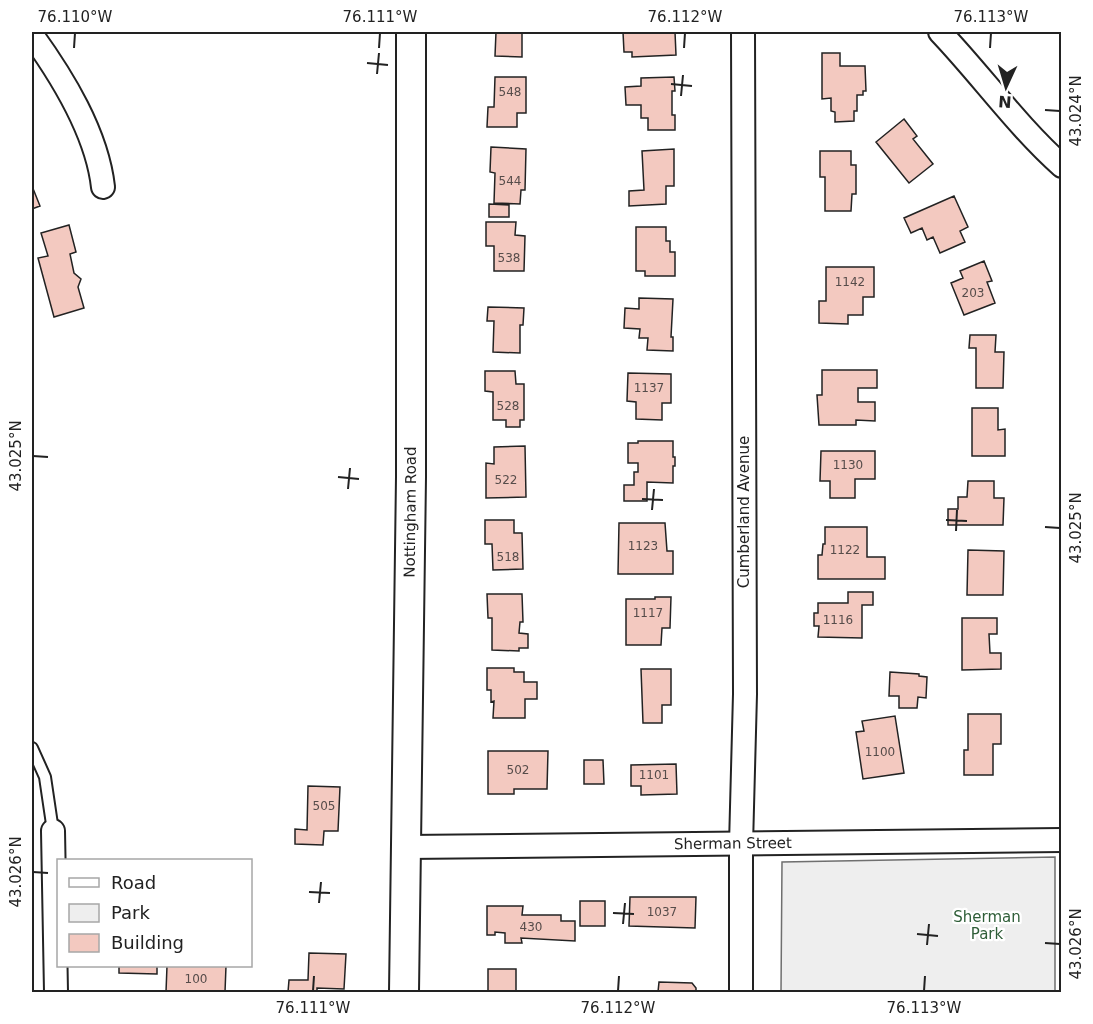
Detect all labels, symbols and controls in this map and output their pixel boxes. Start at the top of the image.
text: 76.110°W [38,8,113,26]
text: 76.111°W [343,8,418,26]
text: 76.112°W [648,8,723,26]
text: 76.113°W [954,8,1029,26]
north arrow [976,57,1036,117]
text: 43.024°N [1067,75,1085,147]
house number: 548 [499,85,521,99]
text: N [998,92,1012,111]
house number: 544 [499,174,521,188]
house number: 538 [498,251,520,265]
house number: 1142 [835,275,865,289]
house number: 203 [962,286,984,300]
house number: 1137 [634,381,664,395]
house number: 528 [497,399,519,413]
text: 43.025°N [7,420,25,492]
street label: Cumberland Avenue [735,436,753,588]
street label: Nottingham Road [401,446,420,578]
house number: 1130 [833,458,863,472]
house number: 522 [495,473,517,487]
text: 43.025°N [1067,492,1085,564]
house number: 1123 [628,539,658,553]
house number: 1122 [830,543,860,557]
house number: 518 [497,550,519,564]
house number: 1117 [633,606,663,620]
house number: 1116 [823,613,853,627]
house number: 1100 [865,745,895,759]
house number: 502 [507,763,529,777]
house number: 1101 [639,768,669,782]
house number: 505 [313,799,335,813]
street label: Sherman Street [674,834,792,853]
text: 43.026°N [7,836,25,908]
legend [57,859,252,967]
text: Road [111,872,156,893]
text: Park [111,902,150,923]
house number: 1037 [647,905,677,919]
park label: Sherman Park [953,908,1021,943]
text: 43.026°N [1067,908,1085,980]
house number: 430 [520,920,542,934]
text: Building [111,932,184,953]
house number: 100 [185,972,207,986]
text: 76.111°W [276,999,351,1017]
text: 76.112°W [581,999,656,1017]
text: 76.113°W [887,999,962,1017]

